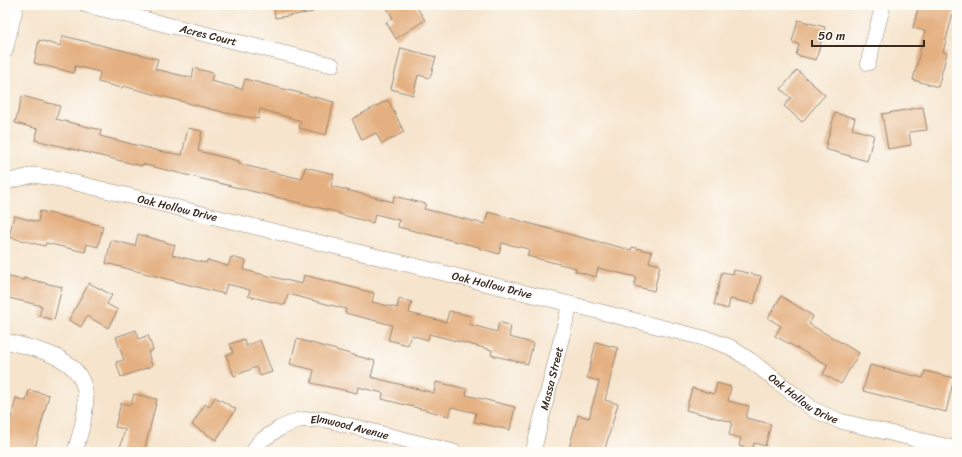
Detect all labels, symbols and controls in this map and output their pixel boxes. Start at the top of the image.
street label: Acres Court [177,19,239,51]
scale bar [812,22,924,48]
text: 50 m [818,25,845,47]
street label: Oak Hollow Drive [135,189,220,227]
street label: Oak Hollow Drive [450,266,534,304]
street label: Massa Street [535,345,569,412]
street label: Oak Hollow Drive [764,368,842,429]
street label: Elmwood Avenue [310,409,391,445]

